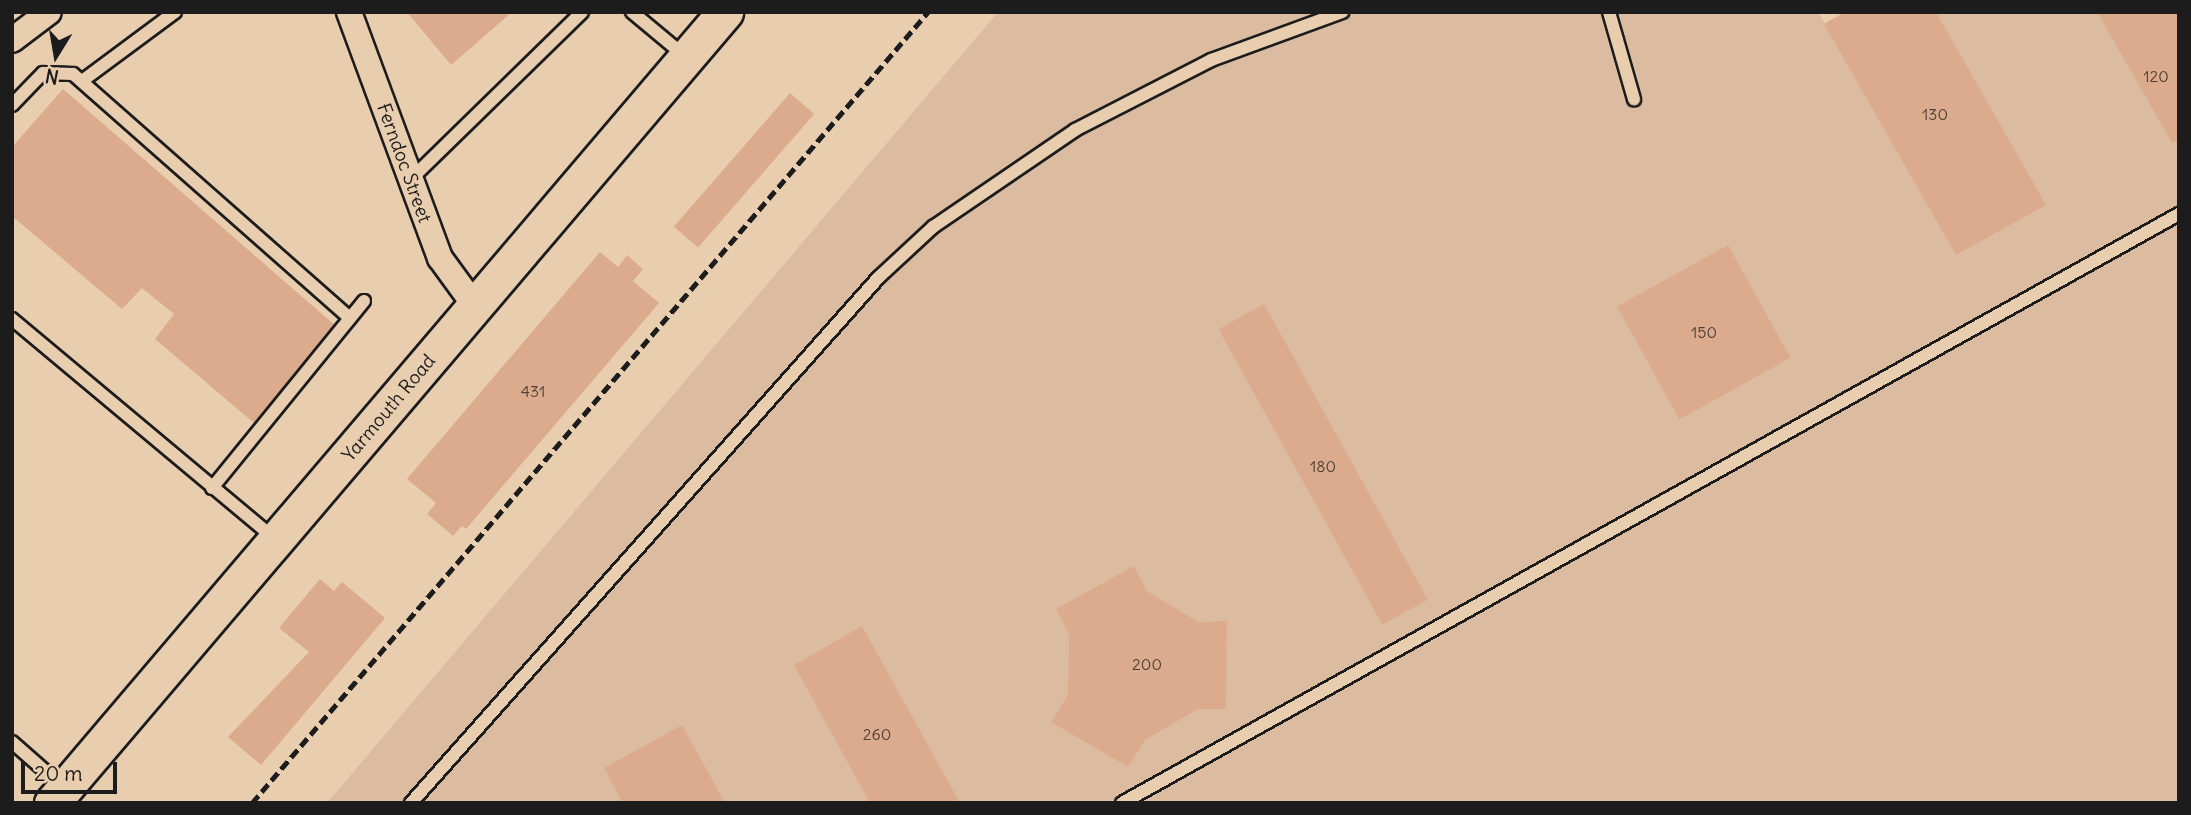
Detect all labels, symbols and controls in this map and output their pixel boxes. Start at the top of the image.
north arrow [21,21,91,91]
text: N [43,64,61,90]
house number: 120 [2143,66,2169,86]
street label: Ferndoc Street [372,100,436,226]
house number: 130 [1922,104,1948,124]
house number: 150 [1691,322,1717,342]
street label: Yarmouth Road [338,350,440,466]
house number: 431 [521,381,545,401]
house number: 180 [1310,456,1336,476]
house number: 200 [1132,654,1162,674]
house number: 260 [863,724,891,744]
scale bar [24,748,121,792]
text: 20 m [34,760,83,787]

